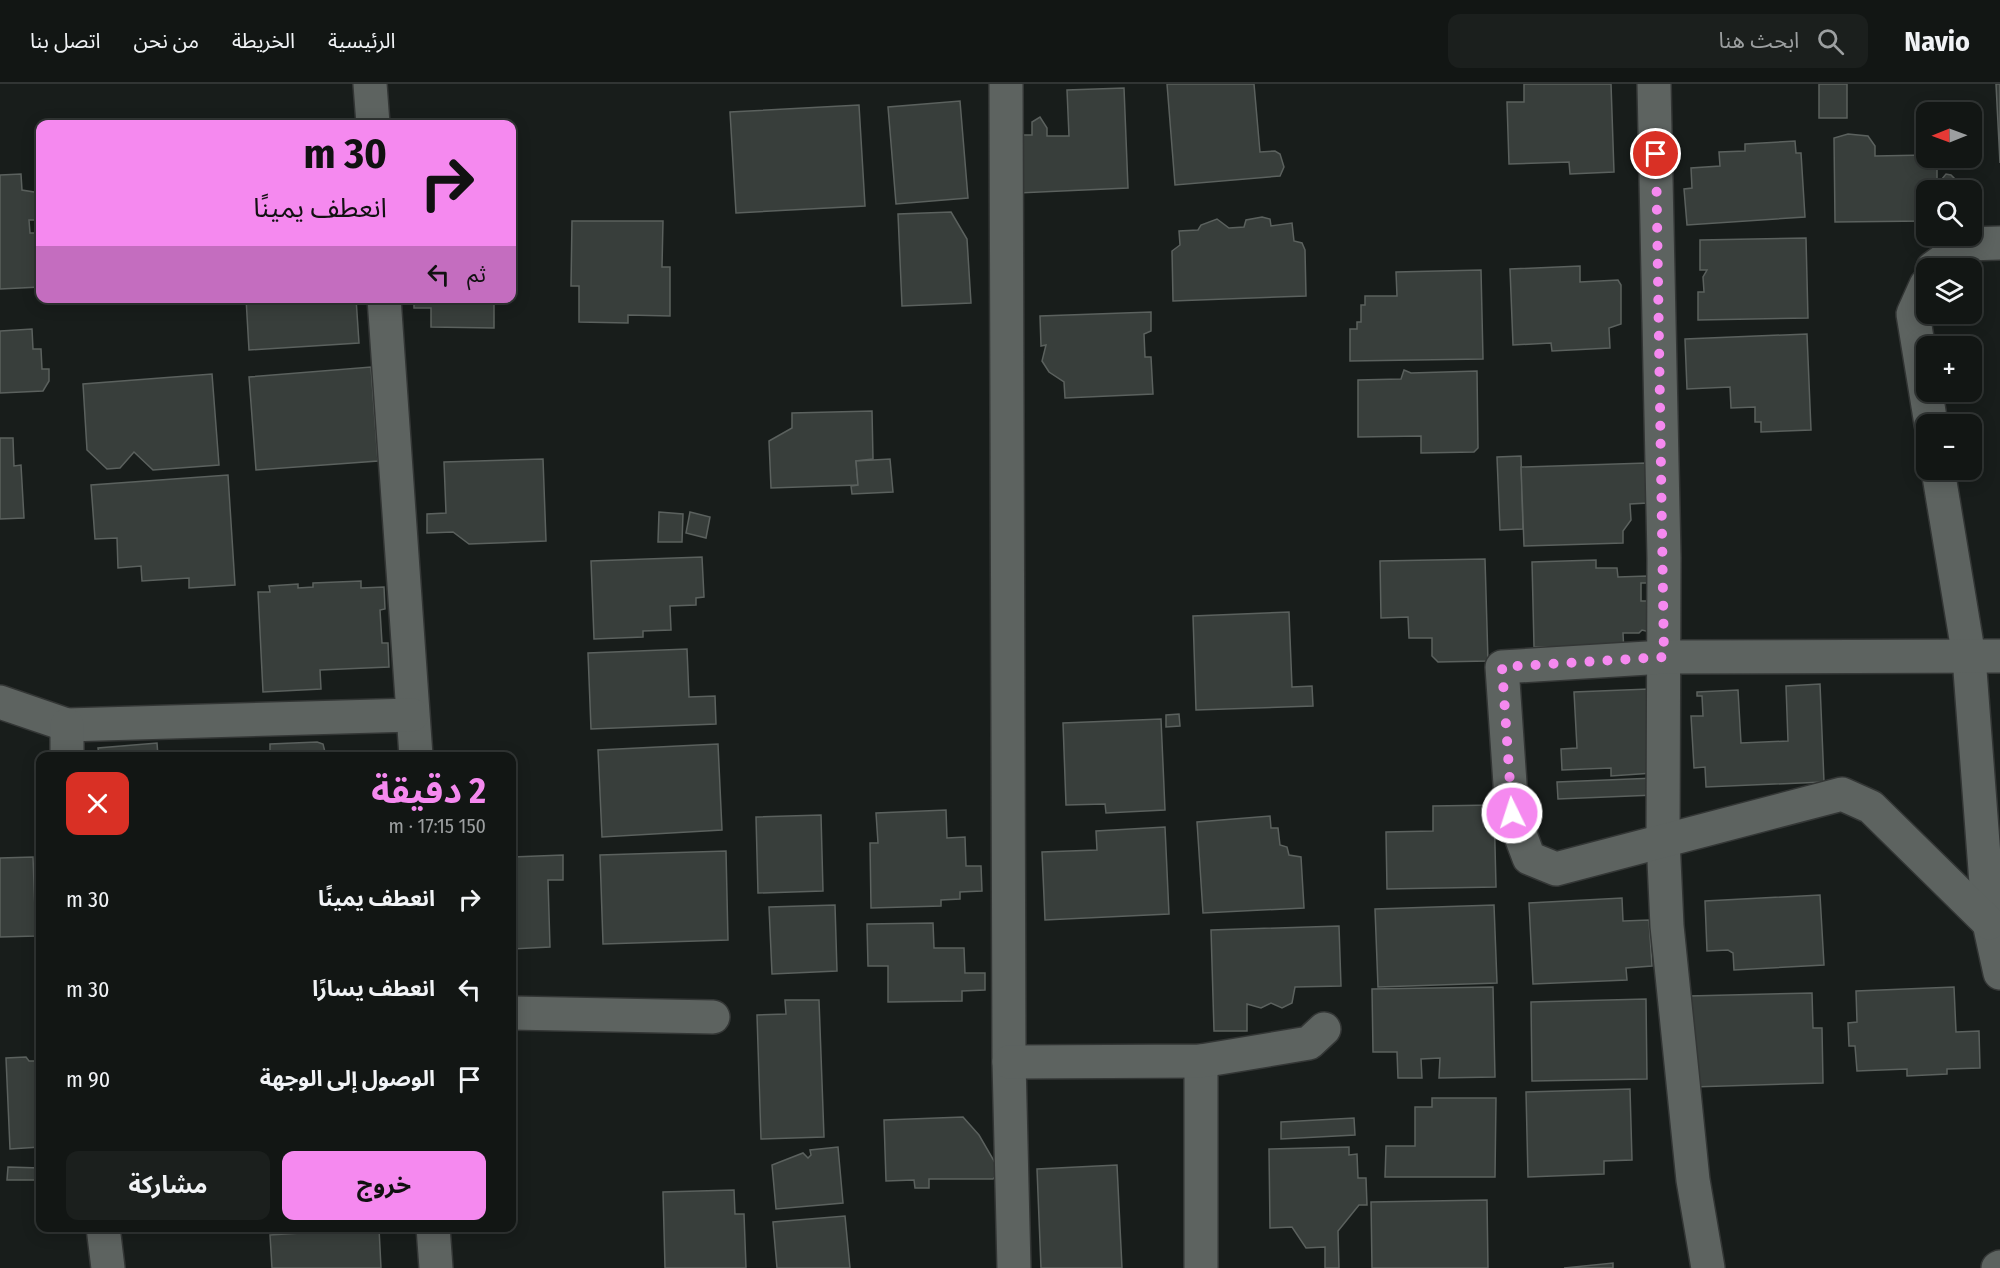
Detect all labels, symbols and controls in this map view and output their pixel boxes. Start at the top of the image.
search box [1448,14,1868,68]
icon: search [1814,25,1847,58]
text: Navio [1904,25,1970,58]
text: ابحث هنا [1718,27,1799,54]
text: اتصل بنا [30,28,100,54]
text: من نحن [133,28,199,54]
text: الخريطة [232,28,295,54]
text: الرئيسية [328,28,396,54]
north arrow [1916,102,1982,168]
map controls [1916,102,1982,480]
pin [1630,128,1681,179]
text: 30 m [303,129,387,179]
icon: arrive [1639,137,1672,170]
icon: right [408,144,486,222]
button: search [1916,180,1982,246]
text: انعطف يمينًا [253,192,387,224]
icon: left [422,258,455,291]
button: layers [1916,258,1982,324]
text: ثم [467,261,486,288]
button: + [1916,336,1982,402]
button: − [1916,414,1982,480]
text: 2 دقيقة [371,769,486,813]
button: close [66,772,129,835]
position arrow [1480,781,1544,845]
text: 150 m · 17:15 [389,814,486,838]
icon: right [453,883,486,916]
text: انعطف يمينًا [318,885,435,912]
text: 30 m [66,886,109,913]
icon: left [453,973,486,1006]
text: انعطف يسارًا [312,975,435,1002]
text: 30 m [66,976,109,1003]
icon: arrive [453,1063,486,1096]
text: الوصول إلى الوجهة [260,1065,435,1092]
text: 90 m [66,1066,110,1093]
button: مشاركة [66,1151,270,1220]
button: خروج [282,1151,486,1220]

